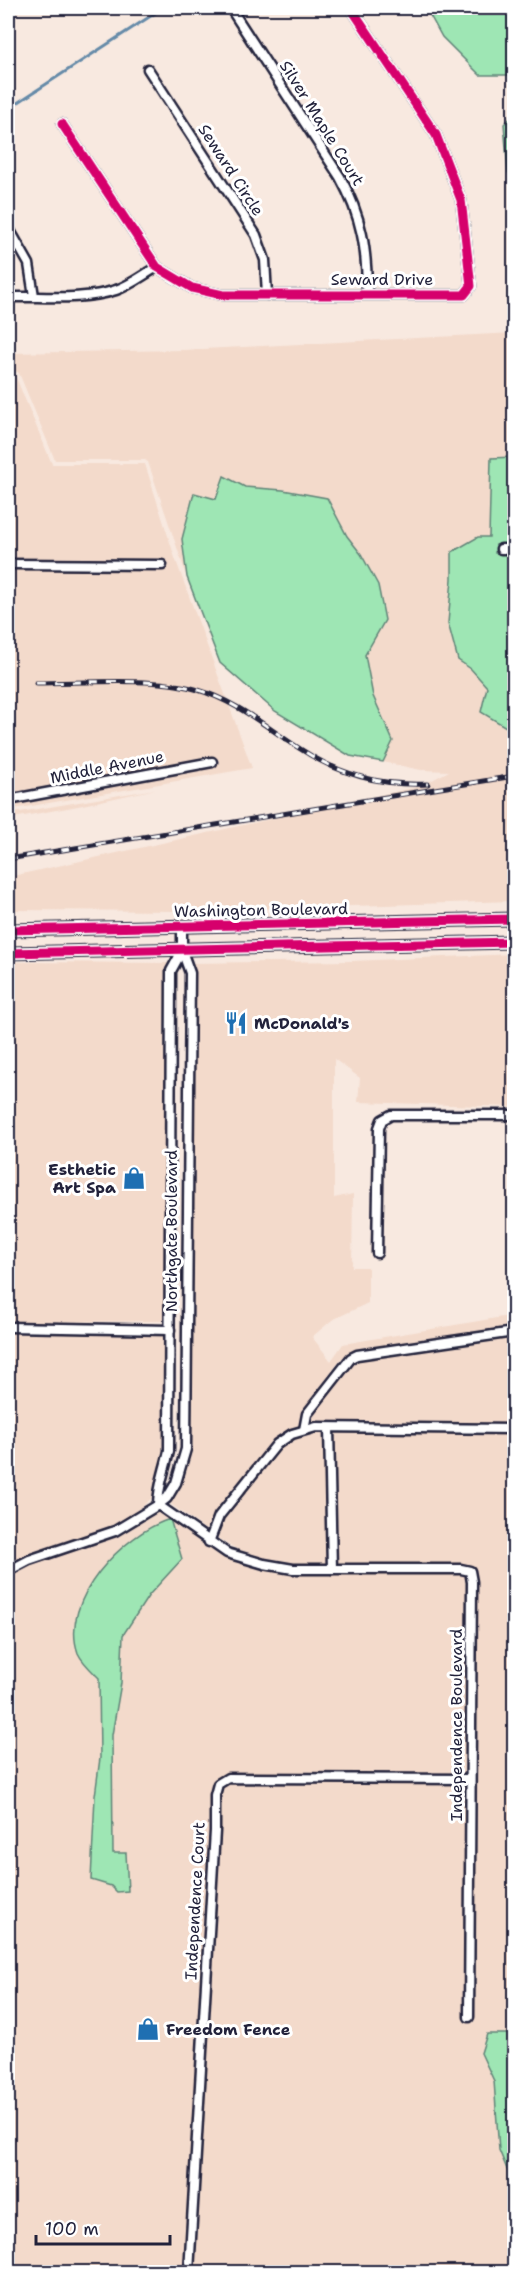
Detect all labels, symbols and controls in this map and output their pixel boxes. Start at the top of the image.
street label: Silver Maple Court [275,57,369,189]
street label: Seward Circle [193,120,269,220]
street label: Seward Drive [331,269,433,290]
street label: Middle Avenue [48,746,166,788]
street label: Washington Boulevard [174,898,348,922]
restaurant icon: McDonald's [223,1010,249,1036]
place label: McDonald's [254,1013,350,1034]
street label: Northgate Boulevard [161,1150,182,1312]
place label: Esthetic Art Spa [48,1159,116,1198]
shop icon: Esthetic Art Spa [121,1165,147,1191]
street label: Independence Boulevard [446,1629,467,1821]
street label: Independence Court [180,1822,210,1980]
shop icon: Freedom Fence [135,2016,161,2042]
place label: Freedom Fence [166,2019,291,2040]
scale bar [36,2208,170,2246]
text: 100 m [45,2217,99,2241]

